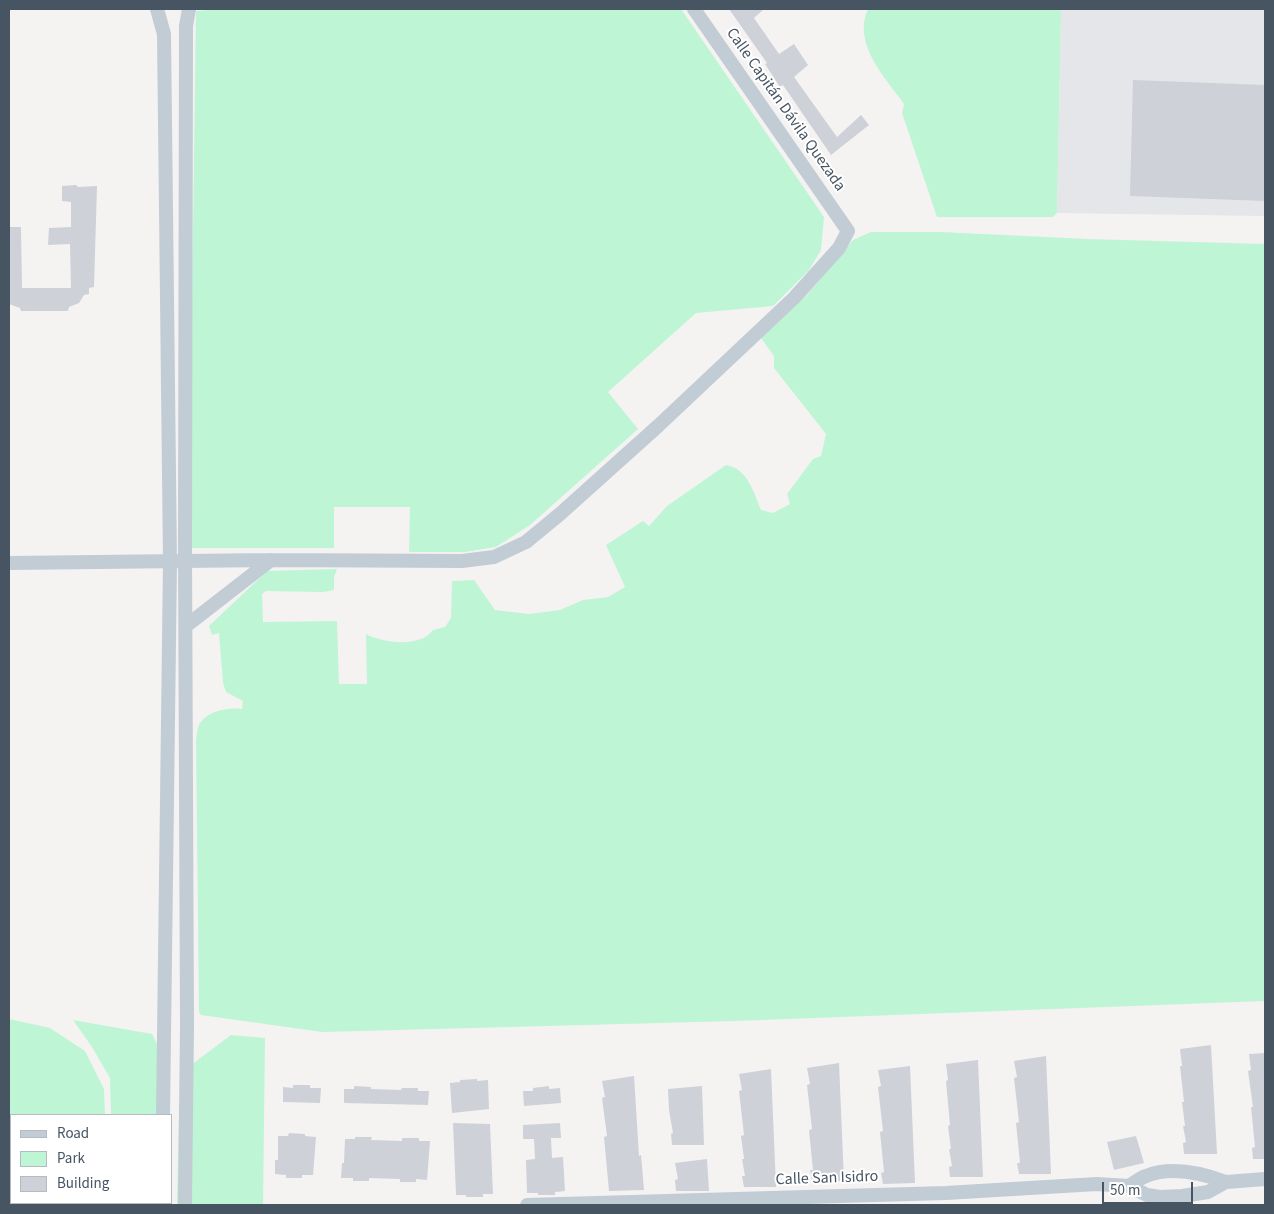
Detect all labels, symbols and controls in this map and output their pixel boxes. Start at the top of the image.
street label: Calle Capitán Dávila Quezada [721,25,849,195]
legend [10,1114,172,1204]
text: Road [57,1123,89,1144]
text: Park [57,1148,85,1169]
street label: Calle San Isidro [775,1168,879,1190]
scale bar [1104,1172,1195,1204]
text: Building [57,1173,109,1194]
text: 50 m [1110,1180,1140,1201]

